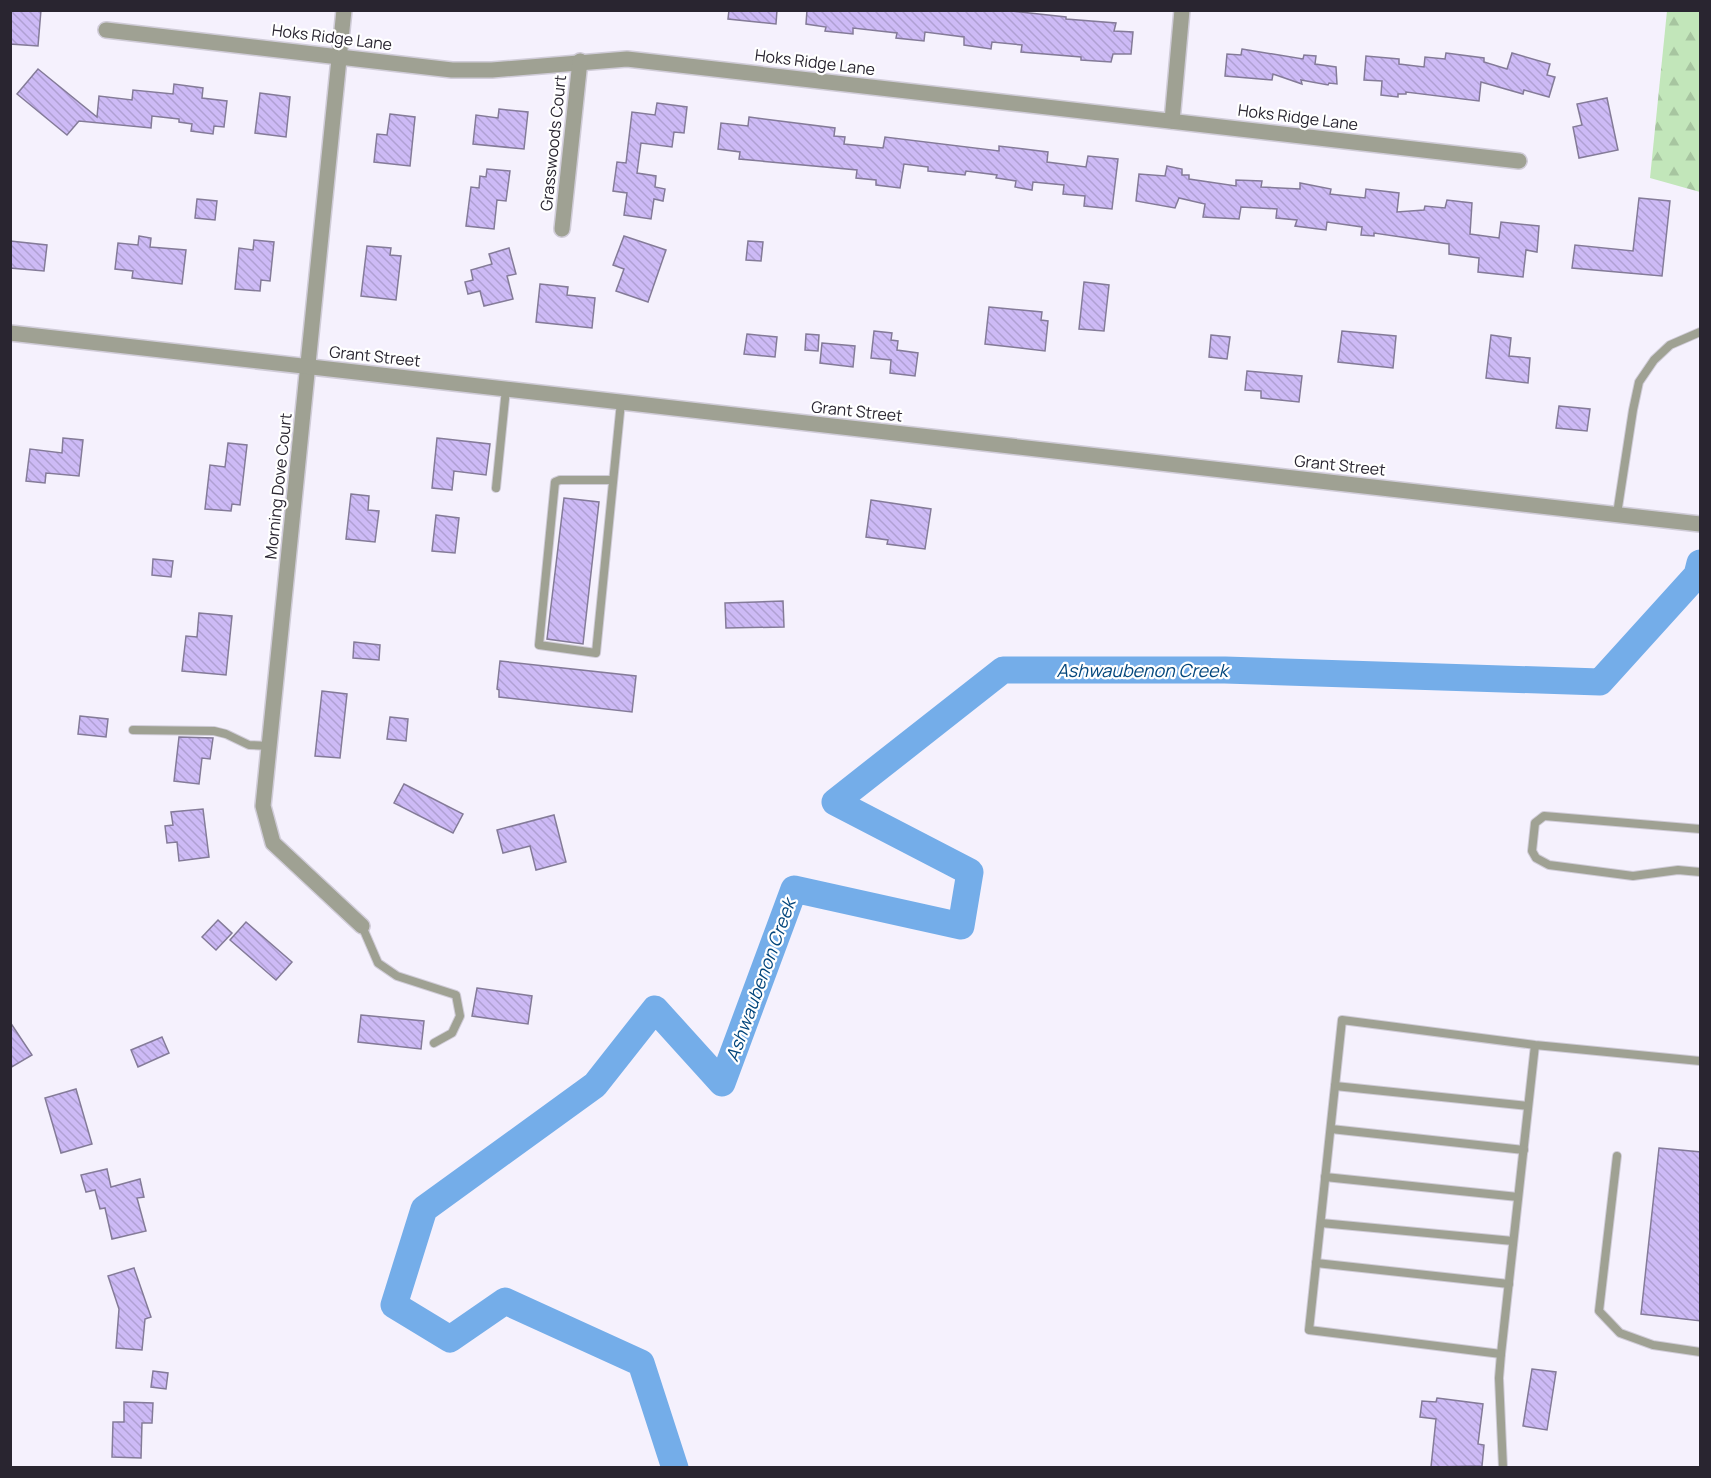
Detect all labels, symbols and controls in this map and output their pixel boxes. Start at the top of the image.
street label: Hoks Ridge Lane [271,19,393,55]
street label: Hoks Ridge Lane [754,44,876,80]
street label: Grasswoods Court [535,74,571,212]
street label: Hoks Ridge Lane [1237,99,1359,135]
street label: Grant Street [328,340,422,372]
street label: Grant Street [810,395,904,427]
street label: Morning Dove Court [259,412,297,560]
street label: Grant Street [1293,449,1387,481]
water label: Ashwaubenon Creek [1056,658,1231,682]
water label: Ashwaubenon Creek [719,893,802,1065]

